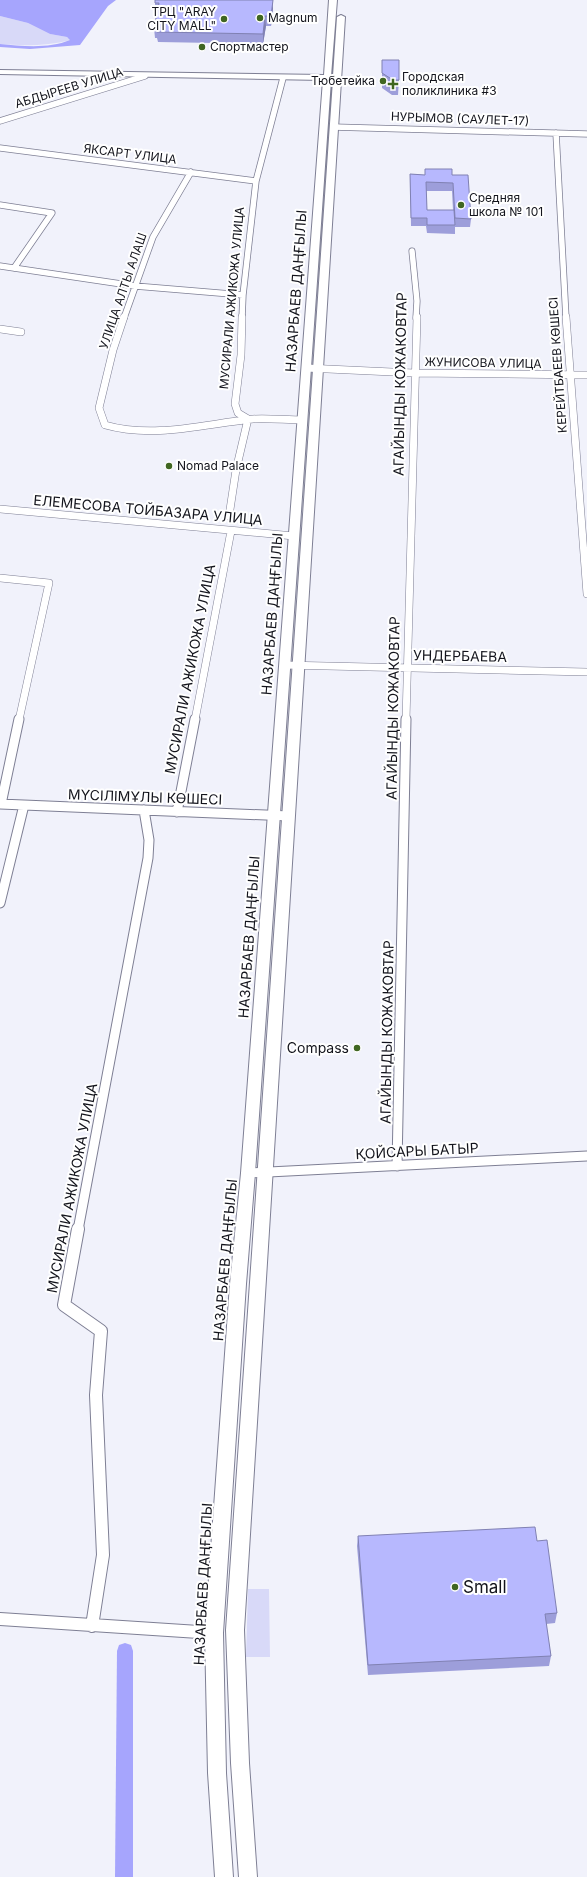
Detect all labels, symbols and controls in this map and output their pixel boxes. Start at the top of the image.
place label: ТРЦ "ARAY CITY MALL" [147,4,216,33]
place label: Magnum [268,10,318,25]
marker: Magnum [255,13,265,23]
marker: ТРЦ "ARAY CITY MALL" [219,14,229,24]
place label: Спортмастер [210,39,289,54]
marker: Спортмастер [197,42,207,52]
street label: АБДЫРЕЕВ УЛИЦА [13,64,125,111]
place label: Городская поликлиника #3 [402,69,497,98]
place label: Тюбетейка [311,73,375,88]
marker: Тюбетейка [378,76,388,86]
marker: Городская поликлиника #3 [387,78,399,90]
street label: НУРЫМОВ (САУЛЕТ-17) [391,109,529,128]
street label: ЯКСАРТ УЛИЦА [83,140,177,167]
place label: Средняя школа № 101 [469,190,543,219]
marker: Средняя школа № 101 [456,200,466,210]
street label: МУСИРАЛИ АЖИКОЖА УЛИЦА [216,206,247,390]
street label: НАЗАРБАЕВ ДАҢҒЫЛЫ [281,209,310,373]
street label: УЛИЦА АЛТЫ АЛАШ [96,231,149,351]
street label: АГАЙЫНДЫ КОЖАКОВТАР [388,292,410,476]
street label: КЕРЕЙТБАЕЕВ КӨШЕСІ [545,297,570,433]
street label: ЖУНИСОВА УЛИЦА [424,354,542,371]
place label: Nomad Palace [177,458,259,473]
marker: Nomad Palace [164,461,174,471]
street label: ЕЛЕМЕСОВА ТОЙБАЗАРА УЛИЦА [33,490,264,528]
street label: НАЗАРБАЕВ ДАҢҒЫЛЫ [257,532,286,696]
street label: МУСИРАЛИ АЖИКОЖА УЛИЦА [161,562,218,775]
street label: АГАЙЫНДЫ КОЖАКОВТАР [381,616,403,800]
street label: УНДЕРБАЕВА [413,646,507,665]
street label: МҮСІЛІМҰЛЫ КӨШЕСІ [68,785,222,808]
street label: НАЗАРБАЕВ ДАҢҒЫЛЫ [234,855,263,1019]
street label: АГАЙЫНДЫ КОЖАКОВТАР [375,940,397,1124]
place label: Compass [287,1039,349,1056]
marker: Compass [352,1043,362,1053]
street label: МУСИРАЛИ АЖИКОЖА УЛИЦА [43,1081,100,1294]
street label: ҚОЙСАРЫ БАТЫР [355,1138,479,1162]
street label: НАЗАРБАЕВ ДАҢҒЫЛЫ [209,1178,240,1342]
street label: НАЗАРБАЕВ ДАҢҒЫЛЫ [190,1502,215,1666]
place label: Small [463,1577,507,1597]
marker: Small [450,1582,460,1592]

